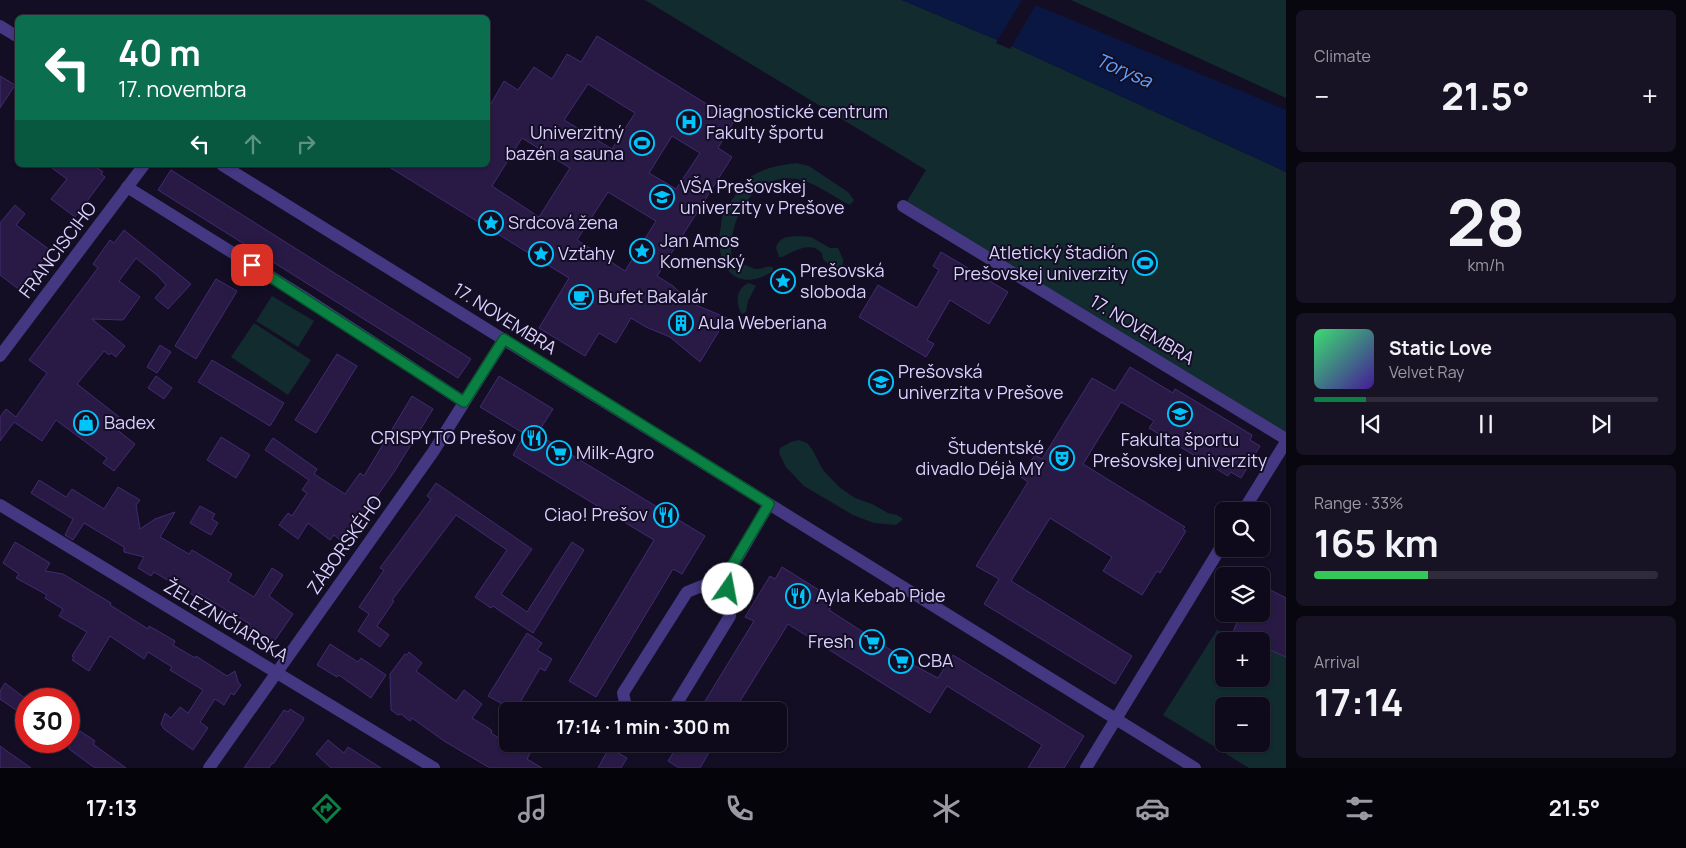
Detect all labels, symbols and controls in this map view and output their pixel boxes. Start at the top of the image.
text: 40 m [118,29,201,77]
icon: left [35,35,100,100]
text: Climate [1314,45,1371,67]
water label: Torysa [1092,47,1157,94]
text: 21.5° [1441,69,1530,121]
text: 17. novembra [118,74,246,104]
text: − [1314,77,1329,115]
text: + [1642,77,1658,115]
place label: Diagnostické centrum Fakulty športu [706,99,888,144]
hospital icon: Diagnostické centrum Fakulty športu [676,109,702,135]
place label: Univerzitný bazén a sauna [505,120,624,165]
icon: left [186,130,214,158]
icon: ahead [239,130,267,158]
icon: right [292,130,320,158]
sports icon: Univerzitný bazén a sauna [629,130,655,156]
place label: VŠA Prešovskej univerzity v Prešove [680,174,845,219]
text: 28 [1447,177,1525,266]
school or university icon: VŠA Prešovskej univerzity v Prešove [649,184,675,210]
street label: FRANCISCIHO [13,196,101,302]
place icon: Srdcová žena [478,210,504,236]
place label: Srdcová žena [508,210,618,234]
place label: Jan Amos Komenský [660,228,745,273]
place icon: Jan Amos Komenský [629,238,655,264]
place label: Atletický štadión Prešovskej univerzity [953,240,1128,285]
place icon: Vzťahy [528,241,554,267]
place label: Vzťahy [558,241,615,265]
pin [231,244,273,286]
sports icon: Atletický štadión Prešovskej univerzity [1132,250,1158,276]
icon: arrive [238,251,266,279]
text: km/h [1467,254,1505,276]
place label: Prešovská sloboda [800,258,885,303]
place icon: Prešovská sloboda [770,268,796,294]
street label: 17. NOVEMBRA [449,277,562,360]
cafe icon: Bufet Bakalár [568,284,594,310]
place label: Bufet Bakalár [598,284,708,308]
street label: 17. NOVEMBRA [1086,289,1200,370]
building icon: Aula Weberiana [668,310,694,336]
place label: Aula Weberiana [698,310,827,334]
text: Static Love [1389,335,1492,361]
place label: Prešovská univerzita v Prešove [898,359,1063,404]
text: Velvet Ray [1389,361,1465,383]
school or university icon: Prešovská univerzita v Prešove [868,369,894,395]
school or university icon: Fakulta športu Prešovskej univerzity [1167,401,1193,427]
shop icon: Badex [73,410,99,436]
place label: Badex [104,410,156,434]
icon: previous [1357,410,1385,438]
icon: pause [1472,410,1500,438]
icon: next [1587,410,1615,438]
place label: CRISPYTO Prešov [371,425,516,449]
restaurant icon: CRISPYTO Prešov [521,425,547,451]
place label: Fakulta športu Prešovskej univerzity [1093,427,1268,472]
place label: Študentské divadlo Déjà MY [916,435,1045,480]
supermarket icon: Milk-Agro [546,440,572,466]
place label: Milk-Agro [576,440,654,464]
theatre icon: Študentské divadlo Déjà MY [1049,445,1075,471]
street label: ZÁBORSKÉHO [301,490,387,599]
text: Range · 33% [1314,492,1403,514]
place label: Ciao! Prešov [544,502,648,526]
restaurant icon: Ciao! Prešov [653,502,679,528]
map controls [1215,502,1270,752]
button: search [1215,502,1270,557]
text: 165 km [1314,516,1439,568]
position arrow [701,562,753,614]
button: layers [1215,567,1270,622]
street label: ŽELEZNIČIARSKA [160,573,294,667]
restaurant icon: Ayla Kebab Pide [785,583,811,609]
place label: Ayla Kebab Pide [816,583,945,607]
place label: Fresh [808,629,854,653]
supermarket icon: Fresh [859,629,885,655]
button: + [1215,632,1270,687]
supermarket icon: CBA [888,648,914,674]
place label: CBA [918,648,954,672]
text: Arrival [1314,651,1360,673]
text: 17:14 [1314,675,1404,727]
speed limit sign: 30 [15,688,80,753]
button: − [1215,697,1270,752]
text: 17:14 · 1 min · 300 m [556,714,730,740]
icon: directions [309,791,344,826]
icon: music [515,791,550,826]
icon: phone [722,791,757,826]
icon: climate [929,791,964,826]
icon: car [1135,791,1170,826]
icon: filters [1342,791,1377,826]
text: 17:13 [86,793,137,823]
text: 21.5° [1549,793,1600,823]

